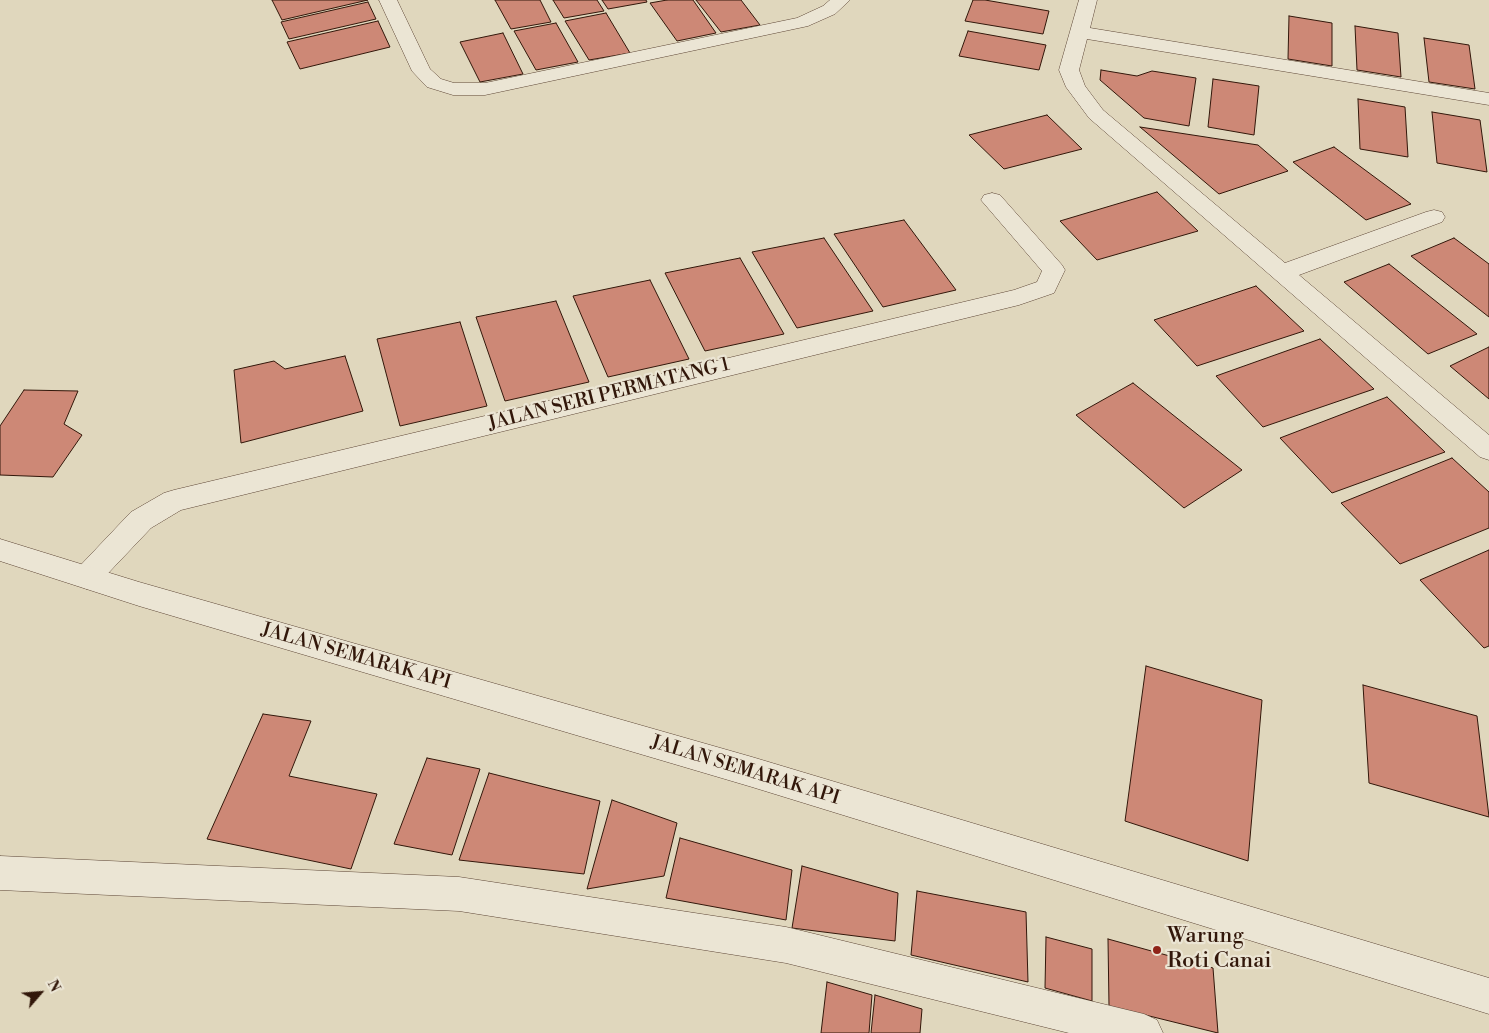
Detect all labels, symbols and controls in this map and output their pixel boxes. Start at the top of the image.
street label: JALAN SERI PERMATANG 1 [486,354,732,436]
street label: JALAN SEMARAK API [259,619,453,695]
street label: JALAN SEMARAK API [648,731,842,811]
place label: Warung Roti Canai [1167,924,1272,976]
marker: Warung Roti Canai [1151,944,1163,956]
north arrow [15,968,65,1018]
text: N [43,977,64,995]

